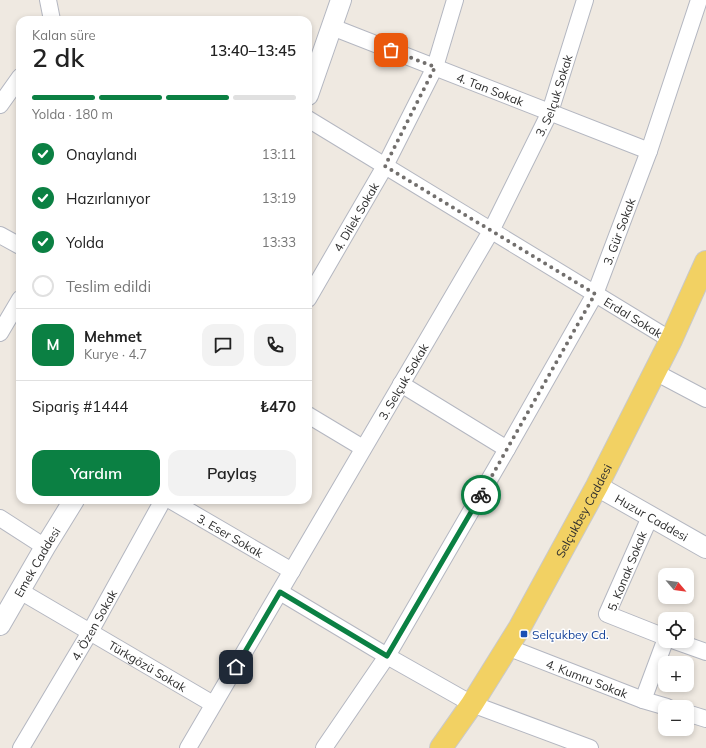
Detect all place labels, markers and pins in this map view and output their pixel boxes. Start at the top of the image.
pin [374,33,408,67]
place label: Selçukbey Cd. [532,627,609,642]
marker: Selçukbey Cd. [519,629,529,639]
pin [219,650,253,684]

